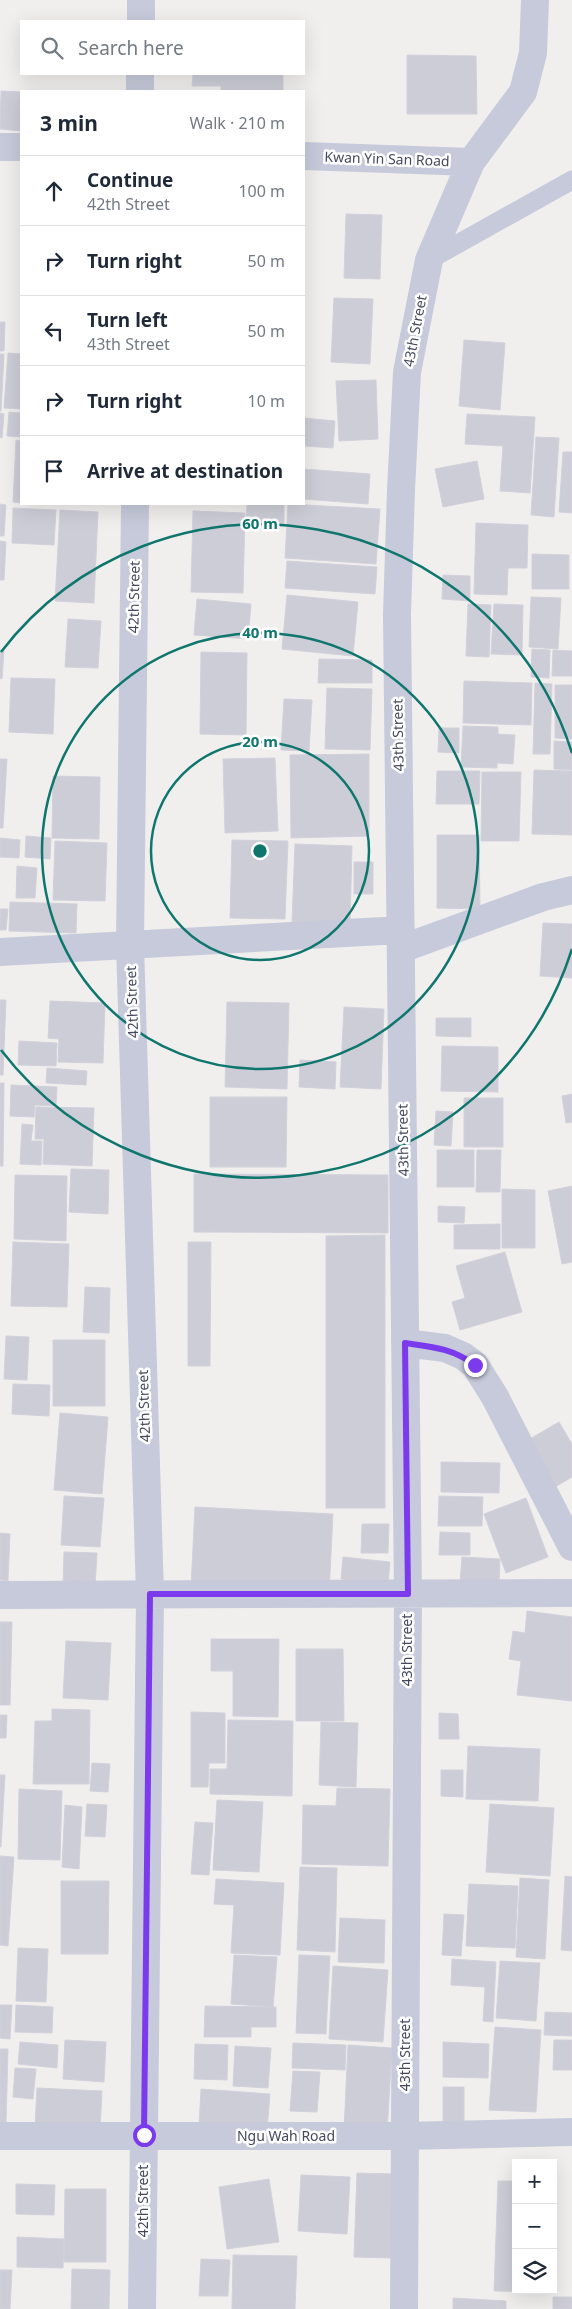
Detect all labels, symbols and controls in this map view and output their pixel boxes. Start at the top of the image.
search box [20,20,305,75]
icon: search [38,34,66,62]
text: Search here [78,35,184,61]
text: 3 min [40,109,98,137]
text: Walk · 210 m [190,112,285,134]
street label: Kwan Yin San Road [324,147,450,170]
text: Continue [87,167,173,193]
icon: ahead [40,177,68,205]
text: 100 m [238,180,285,202]
text: 42th Street [87,193,170,215]
icon: right [40,247,68,275]
text: Turn right [87,248,182,274]
text: 50 m [248,250,285,272]
street label: 43th Street [398,294,431,368]
text: Turn left [87,307,168,333]
icon: left [40,317,68,345]
text: 50 m [248,320,285,342]
text: 43th Street [87,333,170,355]
icon: right [40,387,68,415]
text: Turn right [87,388,182,414]
text: 10 m [248,390,285,412]
icon: arrive [40,457,68,485]
text: Arrive at destination [87,458,283,484]
text: 60 m [242,513,278,533]
street label: 42th Street [123,561,144,633]
text: 40 m [242,622,278,642]
street label: 43th Street [387,699,408,771]
text: 20 m [242,731,278,751]
centre of rings [251,842,269,860]
street label: 42th Street [121,965,142,1039]
street label: 43th Street [392,1104,413,1176]
route end [464,1354,487,1377]
street label: 42th Street [133,1369,154,1443]
street label: 43th Street [397,1614,416,1686]
street label: 43th Street [395,2019,414,2091]
route start [133,2124,156,2147]
street label: Ngu Wah Road [237,2126,335,2145]
map controls [512,2159,557,2294]
button: + [512,2159,557,2204]
street label: 42th Street [133,2165,152,2237]
button: − [512,2204,557,2249]
button: layers [512,2249,557,2294]

